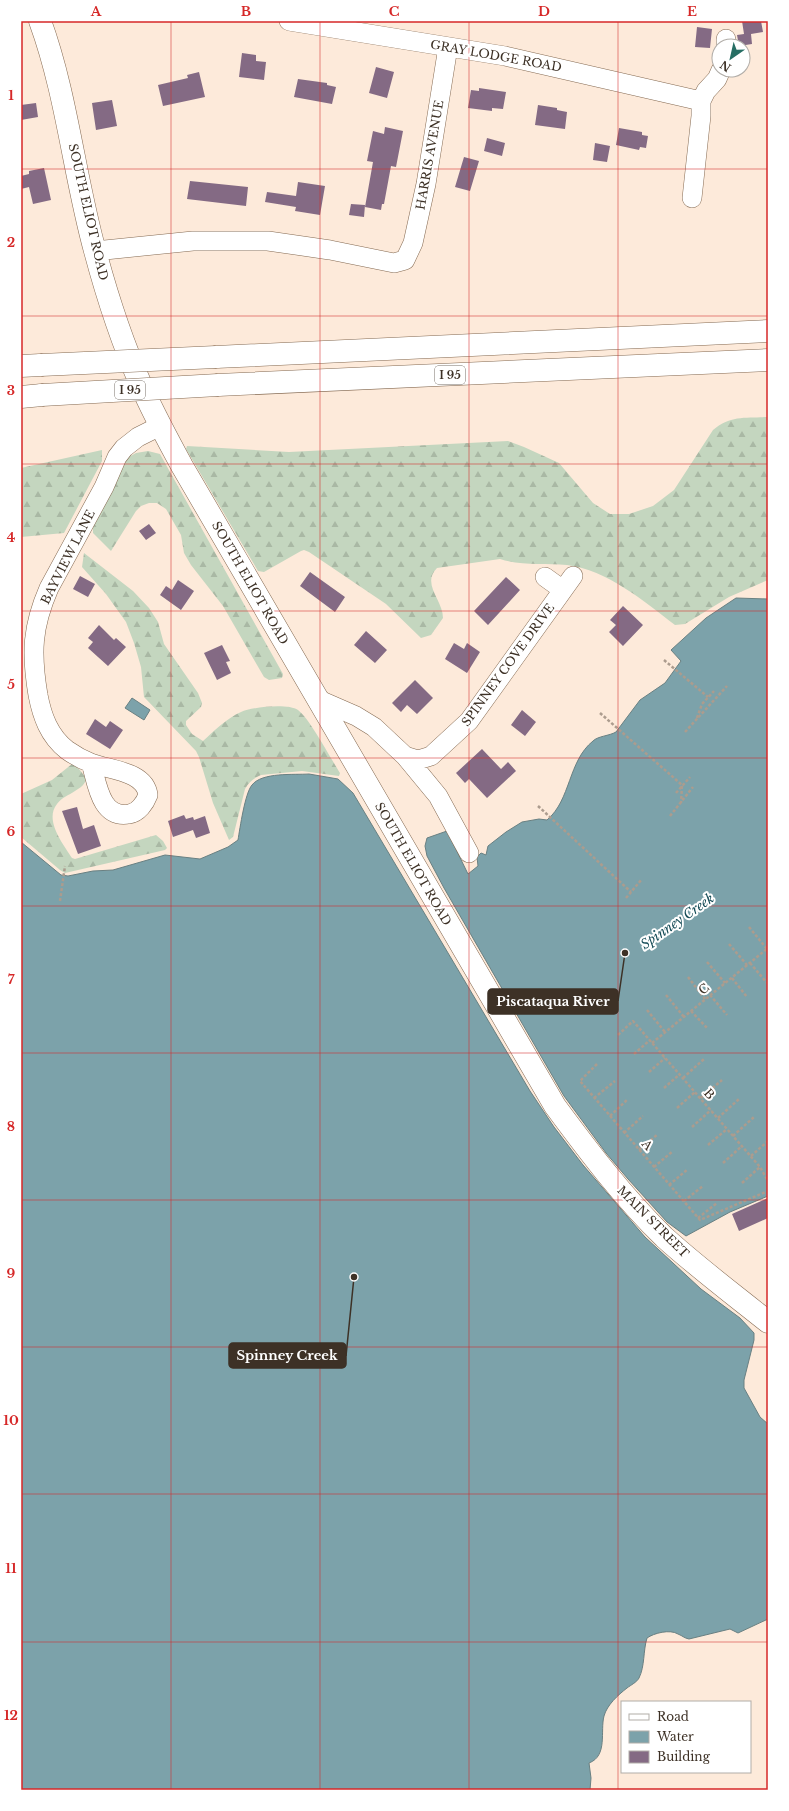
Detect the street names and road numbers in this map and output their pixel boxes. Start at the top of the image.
street label: GRAY LODGE ROAD [429,37,563,74]
street label: HARRIS AVENUE [412,99,447,211]
street label: SOUTH ELIOT ROAD [65,142,112,282]
road number: I 95 [435,366,465,384]
road number: I 95 [115,381,145,399]
street label: BAYVIEW LANE [37,507,98,607]
street label: SOUTH ELIOT ROAD [209,518,292,647]
street label: SPINNEY COVE DRIVE [458,600,557,729]
street label: SOUTH ELIOT ROAD [372,799,455,928]
street label: C [695,980,712,997]
street label: B [701,1085,718,1102]
street label: A [638,1136,657,1154]
street label: MAIN STREET [614,1183,693,1261]

